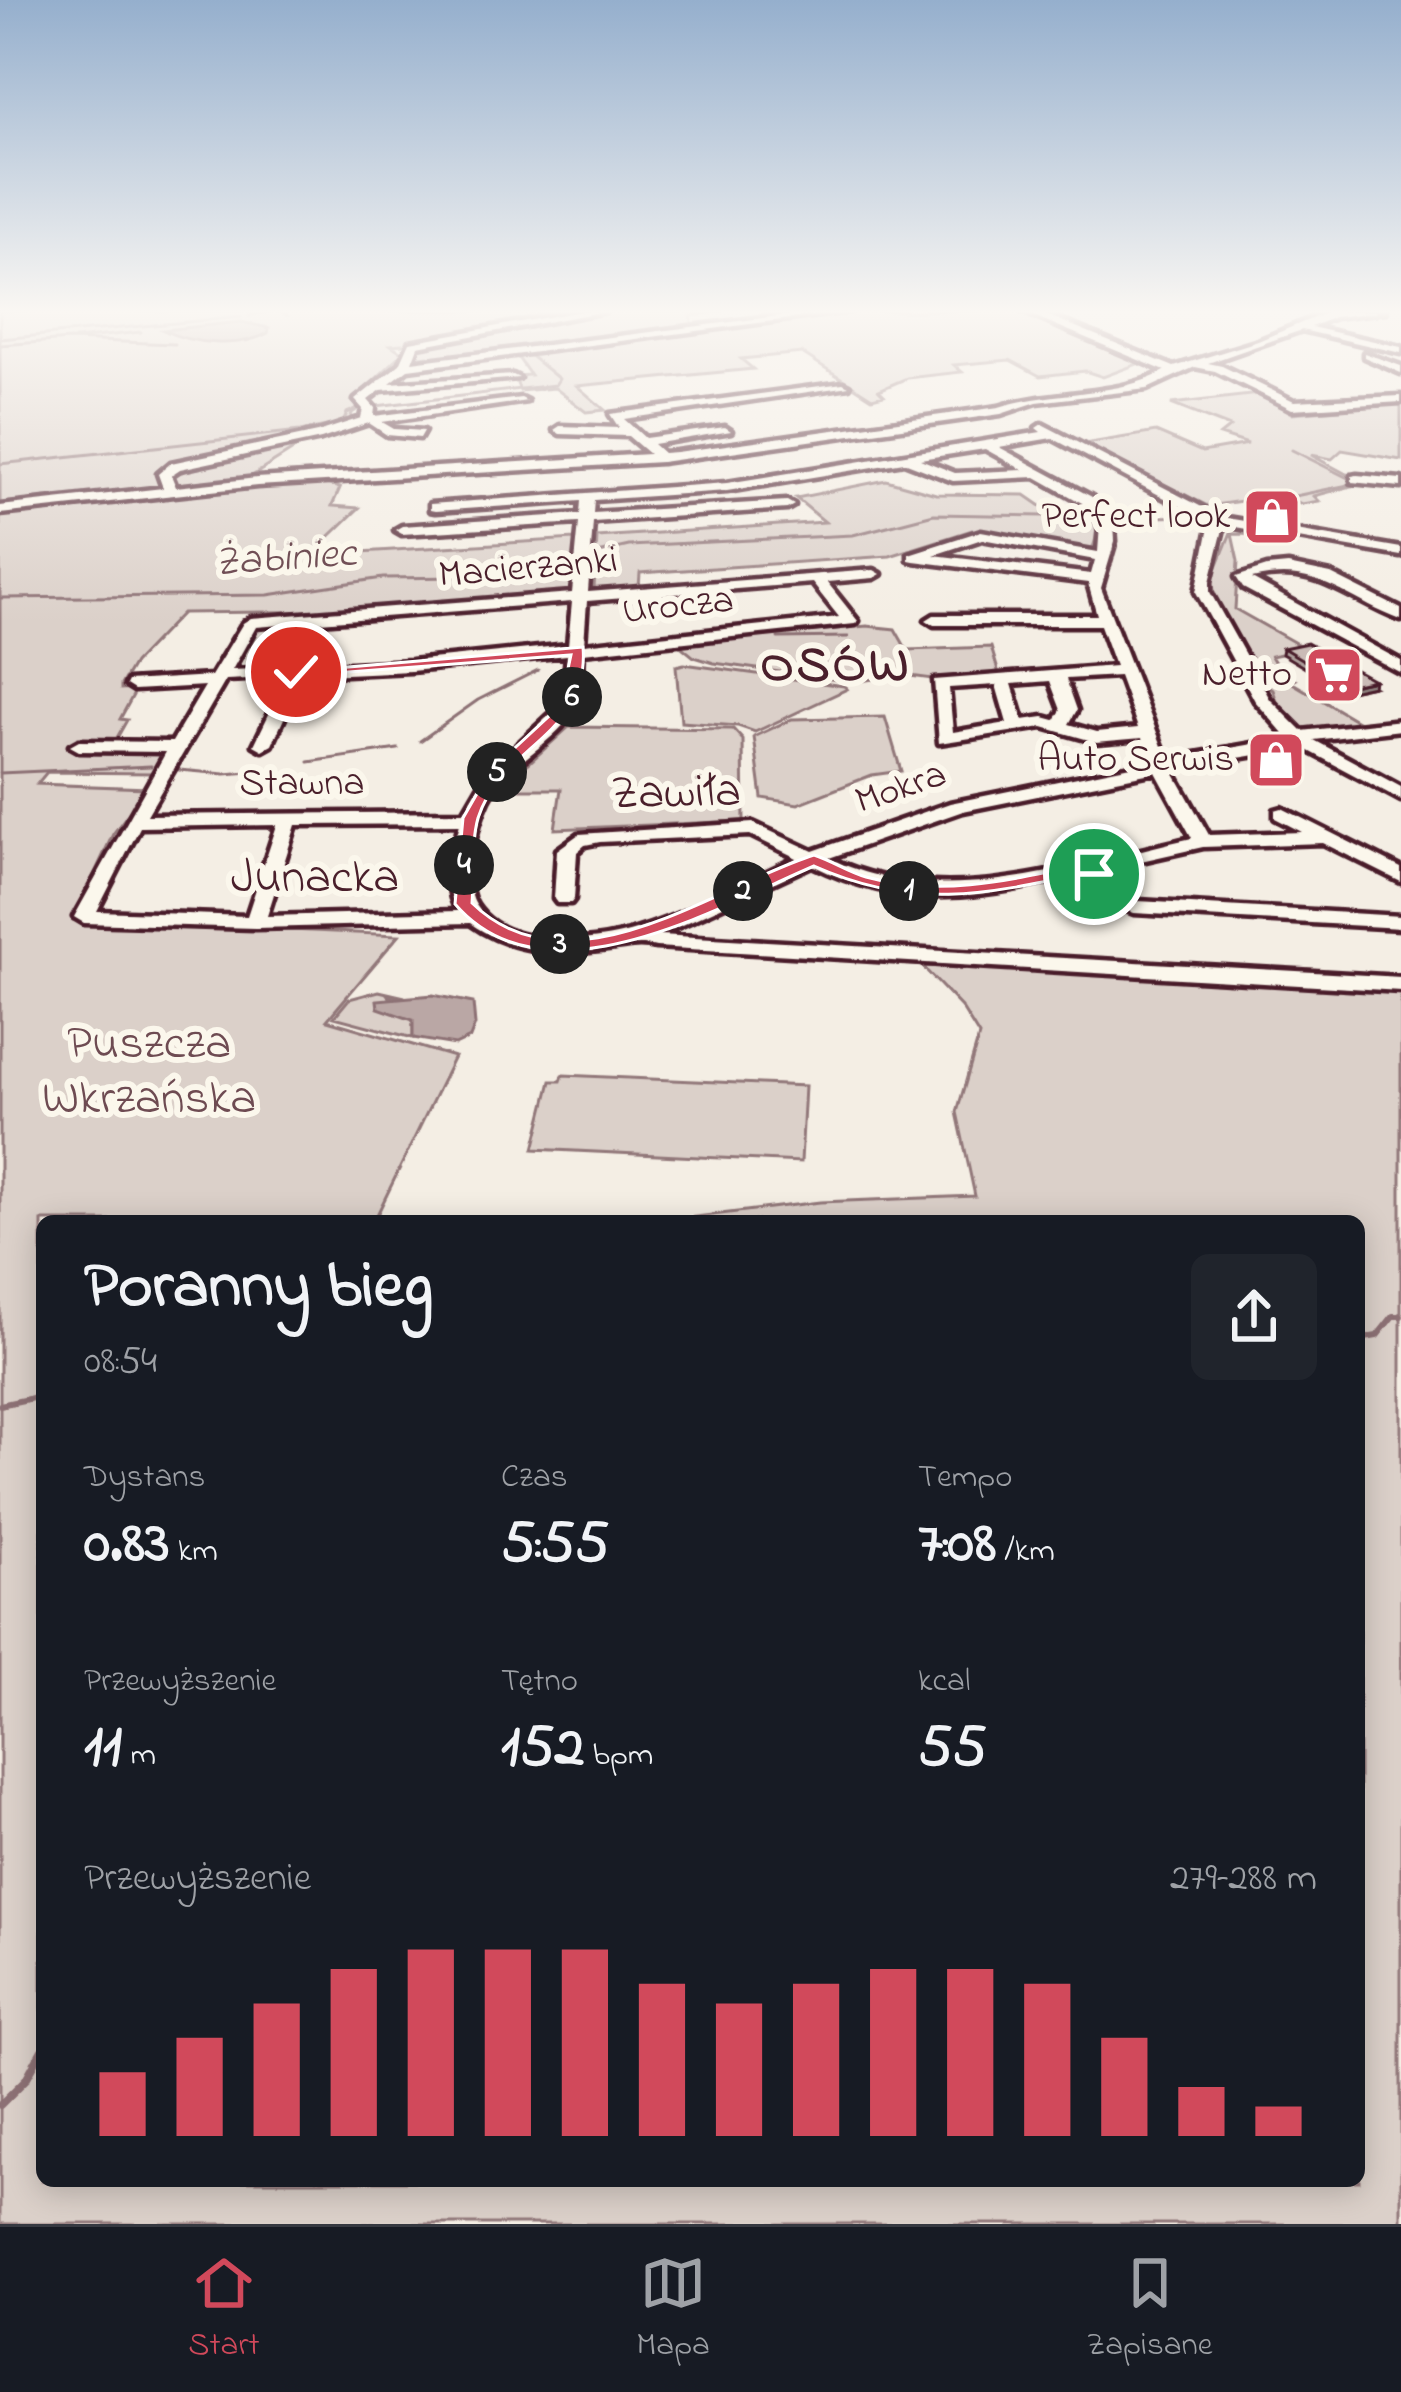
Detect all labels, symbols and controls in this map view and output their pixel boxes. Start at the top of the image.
shop icon: Perfect look [1241,486,1303,548]
place label: Perfect look [1041,489,1231,546]
water label: Żabiniec [212,523,360,594]
street label: Macierzanki [436,533,620,605]
street label: Urocza [619,573,737,641]
pin [245,621,347,723]
district label: OSÓW [760,630,912,705]
icon: check [263,639,329,705]
supermarket icon: Netto [1303,644,1365,706]
place label: Netto [1202,647,1292,704]
pin: 6 [542,667,602,727]
text: 6 [565,673,579,721]
shop icon: Auto Serwis [1245,729,1307,791]
place label: Auto Serwis [1038,732,1234,789]
pin: 5 [467,742,527,802]
street label: Mokra [848,747,954,831]
text: 5 [488,748,506,796]
street label: Stawna [239,756,365,813]
street label: Zawiła [610,758,742,830]
pin [1043,823,1145,925]
pin: 4 [434,835,494,895]
text: 4 [457,841,471,889]
icon: arrive [1061,841,1127,907]
street label: Junacka [231,844,399,914]
pin: 2 [713,861,773,921]
pin: 1 [879,861,939,921]
text: 2 [735,867,751,915]
text: 1 [904,867,914,915]
pin: 3 [530,914,590,974]
text: 3 [553,920,567,968]
park label: Puszcza Wkrzańska [42,1010,256,1135]
text: Poranny bieg [84,1241,433,1337]
button: share [1191,1254,1317,1380]
text: 08:54 [84,1334,157,1391]
text: Dystans [84,1454,205,1502]
text: Czas [501,1454,568,1502]
text: Tempo [918,1454,1012,1502]
text: 0.83 [84,1502,169,1589]
text: 5:55 [501,1502,609,1589]
text: 7:08 [918,1502,996,1589]
text: km [169,1528,218,1576]
text: /km [996,1528,1055,1576]
text: Przewyższenie [84,1658,276,1706]
text: Tętno [501,1658,578,1706]
text: kcal [918,1658,970,1706]
text: 11 [84,1706,122,1793]
text: 152 [501,1706,584,1793]
text: 55 [918,1706,987,1793]
text: m [122,1732,156,1780]
text: bpm [584,1732,653,1780]
text: Przewyższenie [84,1851,311,1908]
text: 279–288 m [1170,1851,1317,1908]
tab: Start [188,2250,260,2370]
tab: Mapa [636,2250,710,2370]
tab: Zapisane [1087,2250,1213,2370]

